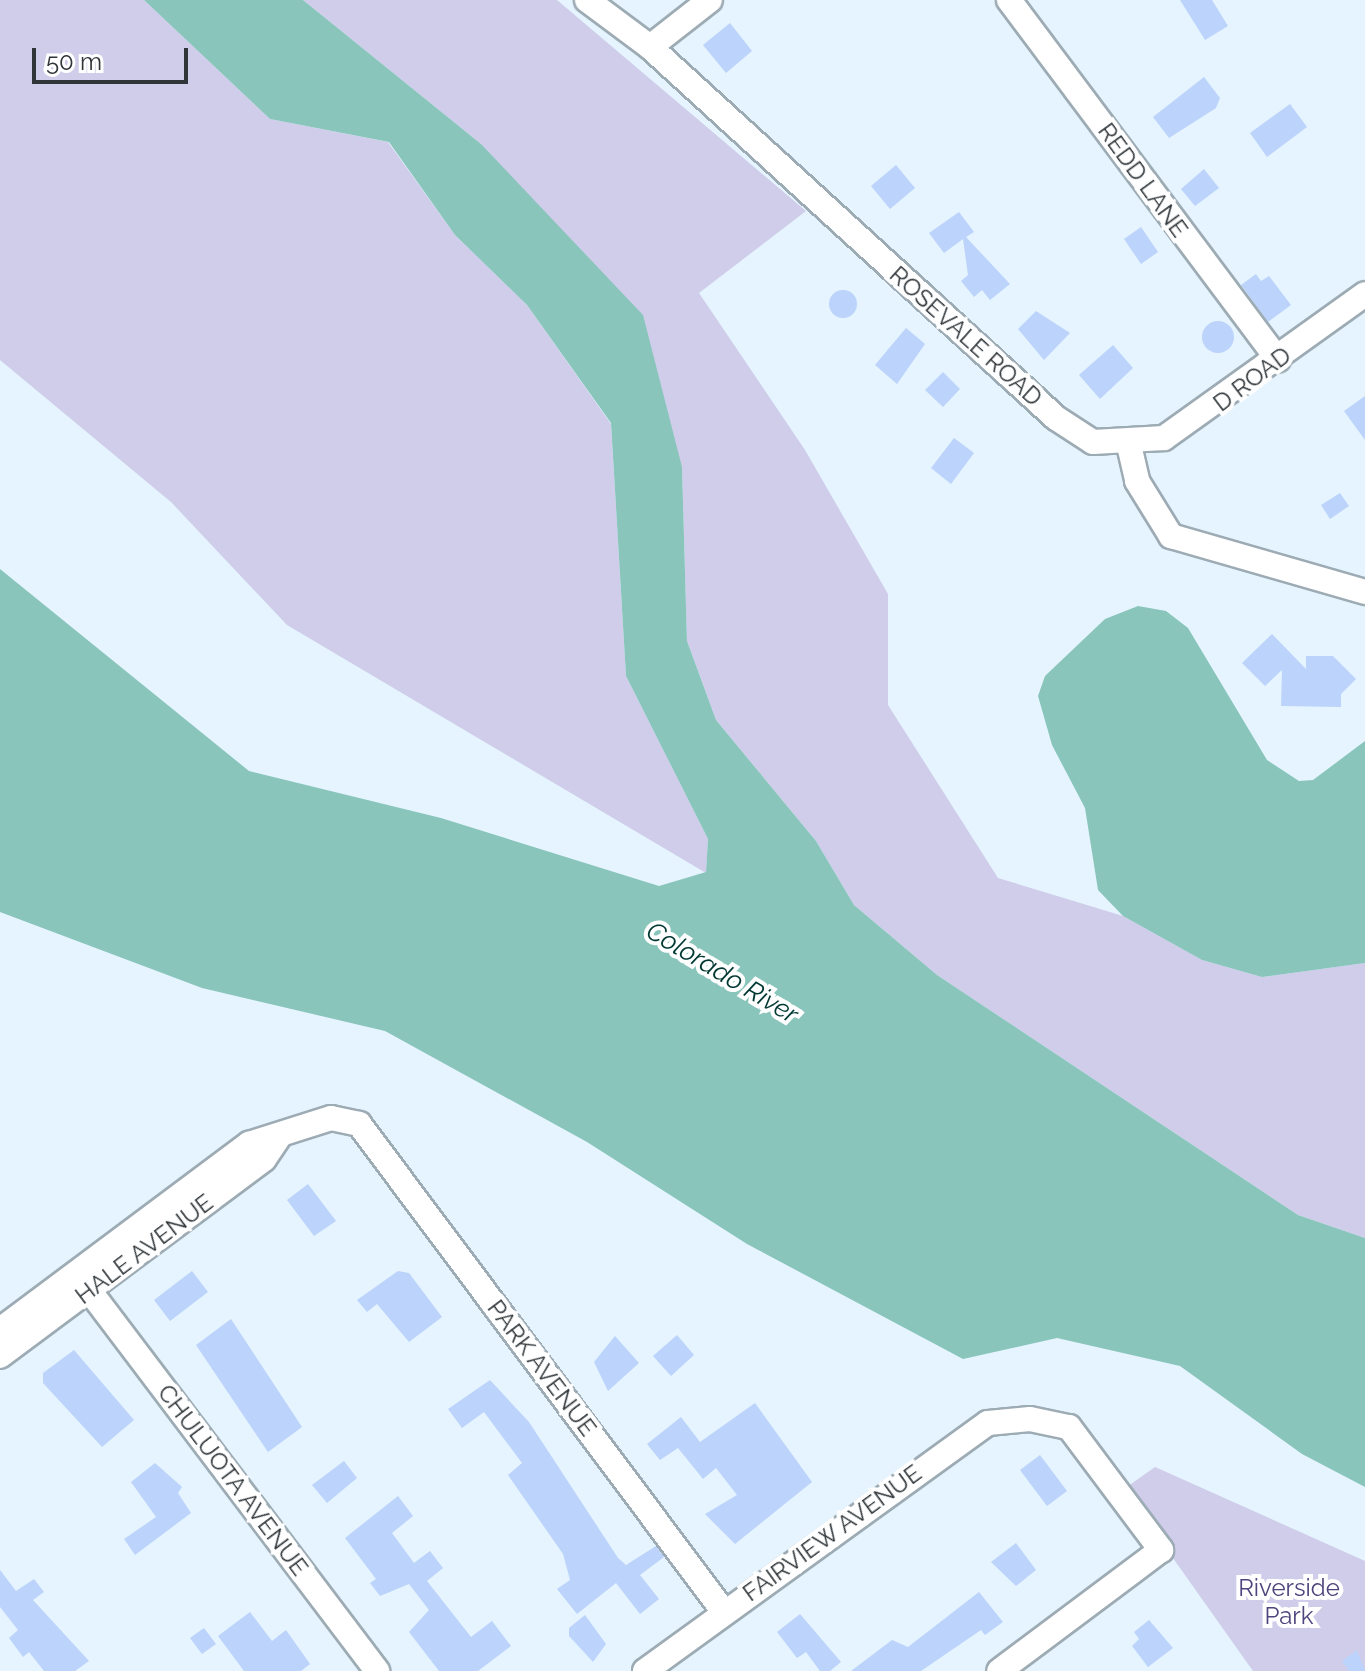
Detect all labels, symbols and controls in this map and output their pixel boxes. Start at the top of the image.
scale bar [36,32,192,82]
text: 50 m [46,47,102,76]
street label: REDD LANE [1092,117,1194,243]
street label: ROSEVALE ROAD [884,260,1048,412]
street label: D ROAD [1207,340,1297,418]
water label: Colorado River [640,915,804,1031]
street label: HALE AVENUE [69,1188,219,1310]
street label: PARK AVENUE [481,1294,603,1442]
street label: CHULUOTA AVENUE [151,1378,315,1582]
street label: FAIRVIEW AVENUE [737,1458,927,1608]
park label: Riverside Park [1238,1574,1340,1630]

